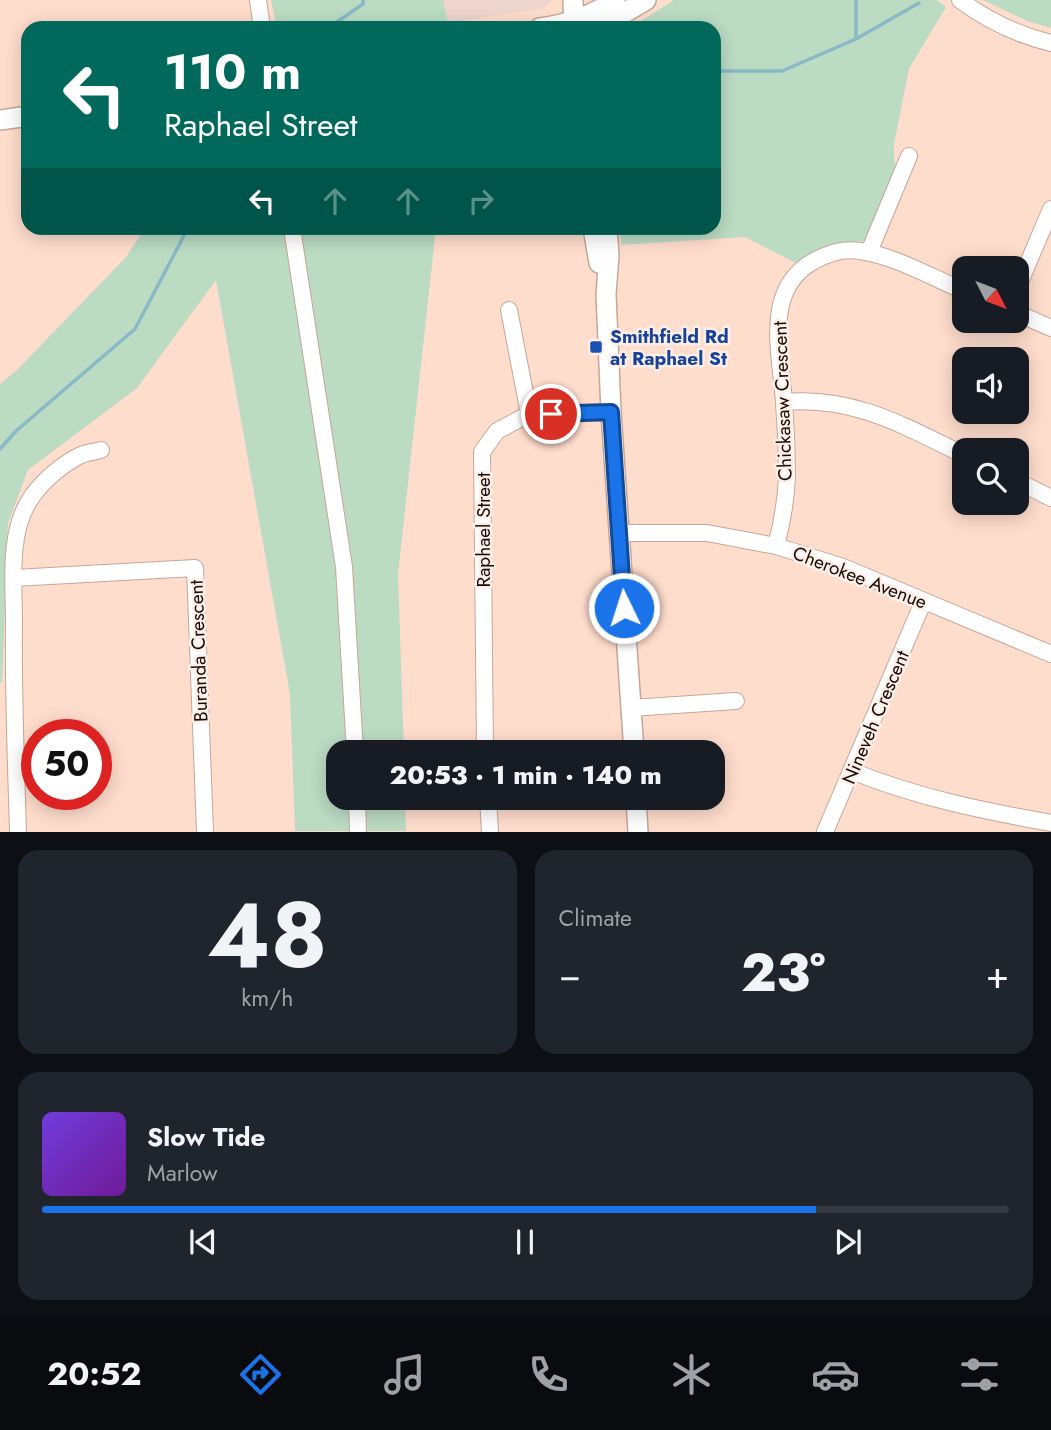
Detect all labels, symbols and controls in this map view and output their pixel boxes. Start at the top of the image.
text: 110 m [164,37,301,107]
icon: left [49,49,140,140]
text: Raphael Street [164,102,358,148]
icon: left [243,182,281,220]
icon: ahead [316,182,354,220]
icon: ahead [389,182,427,220]
icon: right [462,182,500,220]
north arrow [952,256,1029,332]
map controls [952,256,1029,515]
street label: Chickasaw Crescent [766,320,799,481]
place label: Smithfield Rd at Raphael St [610,323,729,372]
marker: Smithfield Rd at Raphael St [588,339,604,355]
button: sound [952,347,1029,424]
pin [521,384,581,444]
icon: arrive [532,395,570,433]
button: search [952,438,1029,515]
street label: Raphael Street [470,472,497,587]
street label: Cherokee Avenue [789,539,931,616]
position arrow [587,571,661,645]
street label: Buranda Crescent [183,579,214,722]
street label: Nineveh Crescent [835,646,916,788]
speed limit sign: 50 [21,719,112,810]
text: 20:53 · 1 min · 140 m [389,756,662,794]
text: 48 [207,870,328,1001]
text: Climate [559,901,632,935]
text: 23° [741,935,826,1011]
text: − [559,947,581,1002]
text: + [986,947,1009,1002]
text: km/h [241,981,293,1015]
text: Slow Tide [147,1118,266,1156]
text: Marlow [147,1156,218,1190]
icon: previous [184,1223,222,1261]
icon: pause [506,1223,544,1261]
icon: next [829,1223,867,1261]
icon: directions [236,1350,285,1399]
icon: music [380,1350,429,1399]
icon: phone [524,1350,573,1399]
icon: climate [667,1350,716,1399]
icon: car [811,1350,860,1399]
icon: filters [955,1350,1004,1399]
text: 20:52 [47,1351,141,1397]

